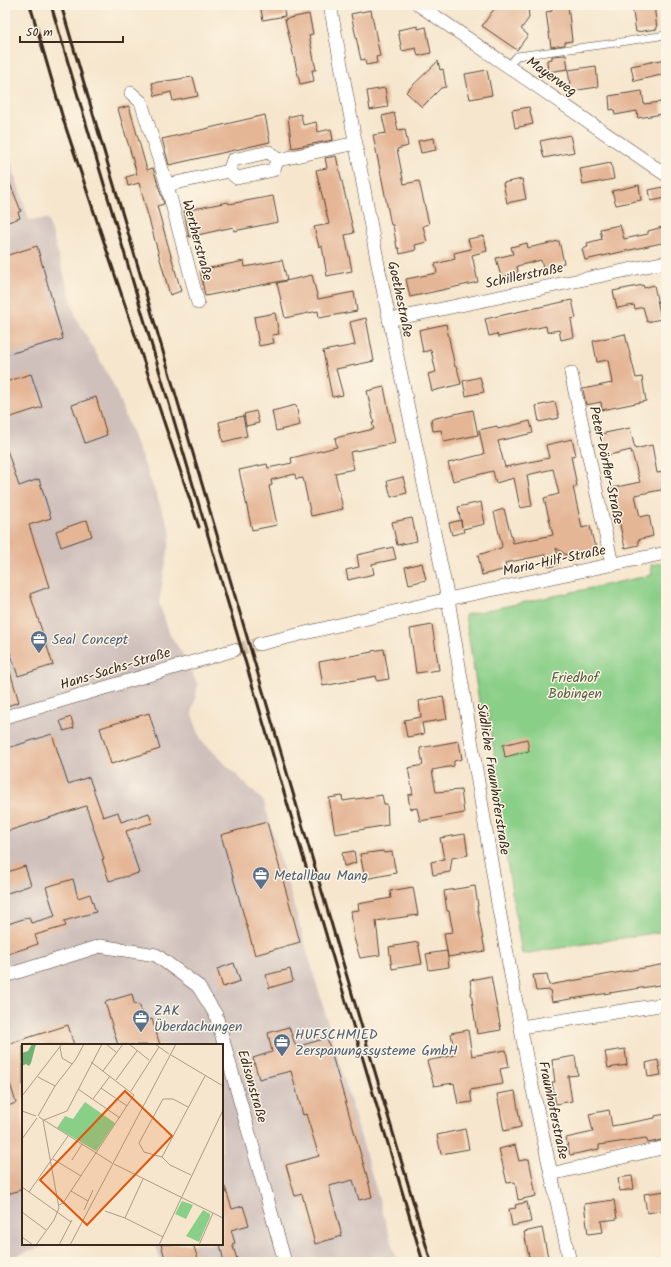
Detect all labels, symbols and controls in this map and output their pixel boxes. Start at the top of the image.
scale bar [20,18,123,44]
text: 50 m [26,23,53,42]
street label: Mayerweg [522,51,581,102]
street label: Wertherstraße [176,197,219,284]
street label: Schillerstraße [483,257,566,295]
street label: Goethestraße [381,259,419,340]
street label: Peter-Dörfler-Straße [583,404,629,527]
street label: Maria-Hilf-Straße [501,539,609,583]
office icon: Seal Concept [29,629,49,654]
place label: Seal Concept [52,629,129,651]
street label: Hans-Sachs-Straße [57,642,174,696]
park label: Friedhof Bobingen [548,667,602,705]
street label: Südliche Fraunhoferstraße [470,702,516,857]
office icon: Metallbau Mang [251,865,271,890]
place label: Metallbau Mang [274,865,368,887]
place label: ZAK Überdachungen [154,1000,242,1038]
office icon: ZAK Überdachungen [131,1008,151,1033]
place label: HUFSCHMIED Zerspanungssysteme GmbH [295,1024,458,1062]
office icon: HUFSCHMIED Zerspanungssysteme GmbH [272,1032,292,1057]
inset map [22,1044,223,1245]
street label: Edisonstraße [231,1047,273,1126]
street label: Fraunhoferstraße [532,1059,574,1162]

